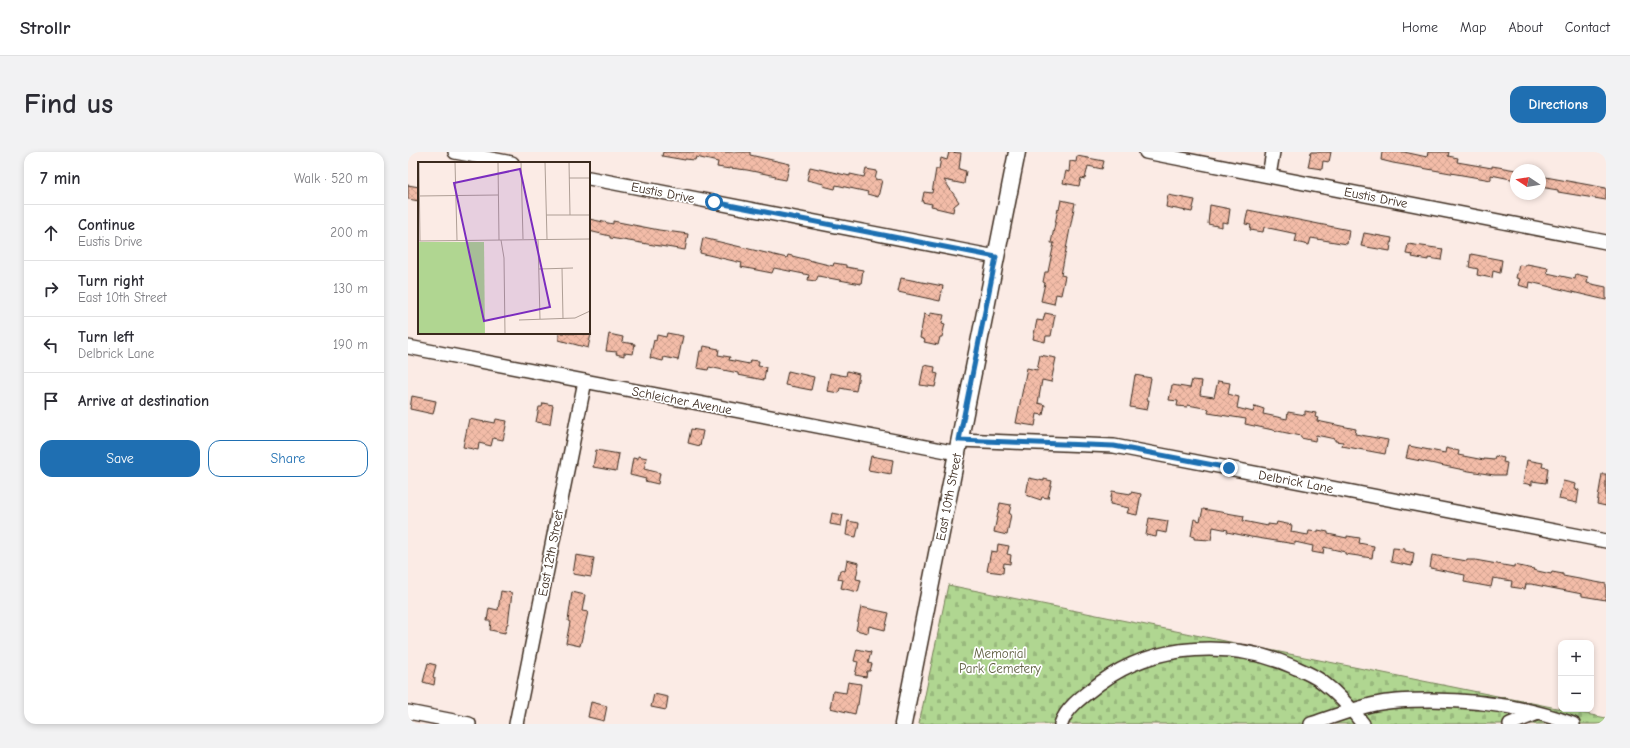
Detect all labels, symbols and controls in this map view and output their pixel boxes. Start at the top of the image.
text: Strollr [20,17,70,39]
text: Home [1402,19,1438,36]
text: Map [1460,19,1486,36]
text: About [1508,19,1543,36]
text: Contact [1565,19,1610,36]
button: Directions [1510,86,1606,123]
text: Find us [24,88,113,120]
inset map [418,162,590,334]
north arrow [1510,164,1546,200]
text: 7 min [40,169,81,188]
text: Walk · 520 m [294,171,368,186]
street label: Eustis Drive [630,179,696,206]
street label: Eustis Drive [1343,184,1409,211]
route start [705,193,723,211]
text: Continue [78,216,135,234]
icon: ahead [40,222,62,244]
text: 200 m [330,225,368,240]
text: Eustis Drive [78,234,142,249]
text: Turn right [78,272,144,290]
icon: right [40,278,62,300]
text: 130 m [333,281,368,296]
text: East 10th Street [78,290,167,305]
text: Turn left [78,328,134,346]
icon: left [40,334,62,356]
text: 190 m [333,337,368,352]
text: Delbrick Lane [78,346,154,361]
street label: Schleicher Avenue [631,383,734,418]
icon: arrive [40,390,62,412]
text: Arrive at destination [78,392,209,410]
button: Save [40,440,200,477]
button: Share [208,440,368,477]
street label: East 10th Street [933,451,965,542]
route end [1220,459,1238,477]
street label: Delbrick Lane [1257,467,1335,496]
street label: East 12th Street [535,507,566,597]
map controls [1558,640,1594,712]
button: + [1558,640,1594,676]
park label: Memorial Park Cemetery [959,646,1041,676]
button: − [1558,676,1594,712]

